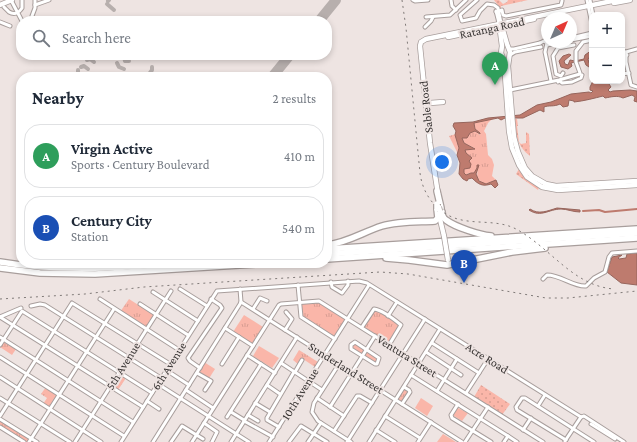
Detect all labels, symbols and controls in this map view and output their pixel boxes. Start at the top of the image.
north arrow [541,12,577,48]
map controls [589,12,625,84]
button: + [589,12,625,48]
street label: Ratanga Road [458,14,526,42]
search box [16,16,332,60]
icon: search [30,27,52,49]
text: Search here [62,30,131,46]
button: − [589,48,625,84]
pin: A [482,52,508,85]
street label: Sable Road [416,80,436,134]
text: Nearby [32,89,84,108]
text: 2 results [273,91,316,106]
text: Virgin Active [71,141,153,157]
text: A [42,149,50,164]
text: 410 m [284,149,315,164]
your location [432,152,452,172]
text: Sports · Century Boulevard [71,157,209,172]
text: Century City [71,213,152,229]
text: B [42,221,50,236]
text: 540 m [282,221,315,236]
text: Station [71,229,108,244]
pin: B [451,250,477,283]
street label: Ventura Street [374,332,441,381]
street label: 6th Avenue [149,339,189,393]
street label: Sunderland Street [306,339,387,397]
street label: Acre Road [463,339,511,377]
street label: 5th Avenue [103,340,143,392]
street label: 10th Avenue [278,365,322,423]

